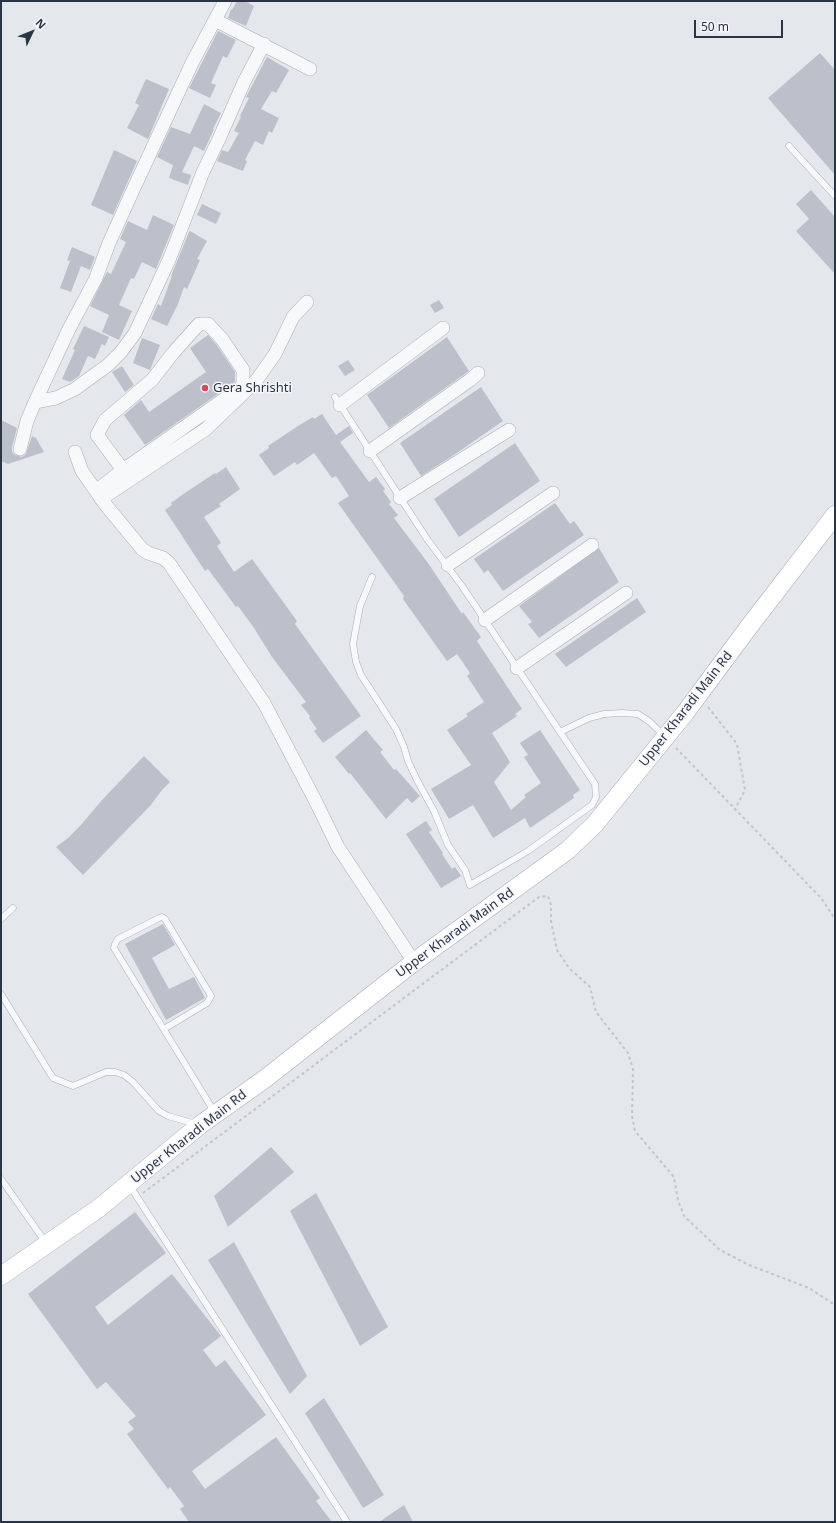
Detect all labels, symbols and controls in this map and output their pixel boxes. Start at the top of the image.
north arrow [12,12,52,52]
scale bar [696,12,785,38]
text: N [33,15,50,32]
text: 50 m [701,18,729,35]
place label: Gera Shrishti [213,380,292,396]
marker: Gera Shrishti [200,383,210,393]
street label: Upper Kharadi Main Rd [636,648,736,770]
street label: Upper Kharadi Main Rd [393,885,517,981]
street label: Upper Kharadi Main Rd [128,1087,250,1187]

